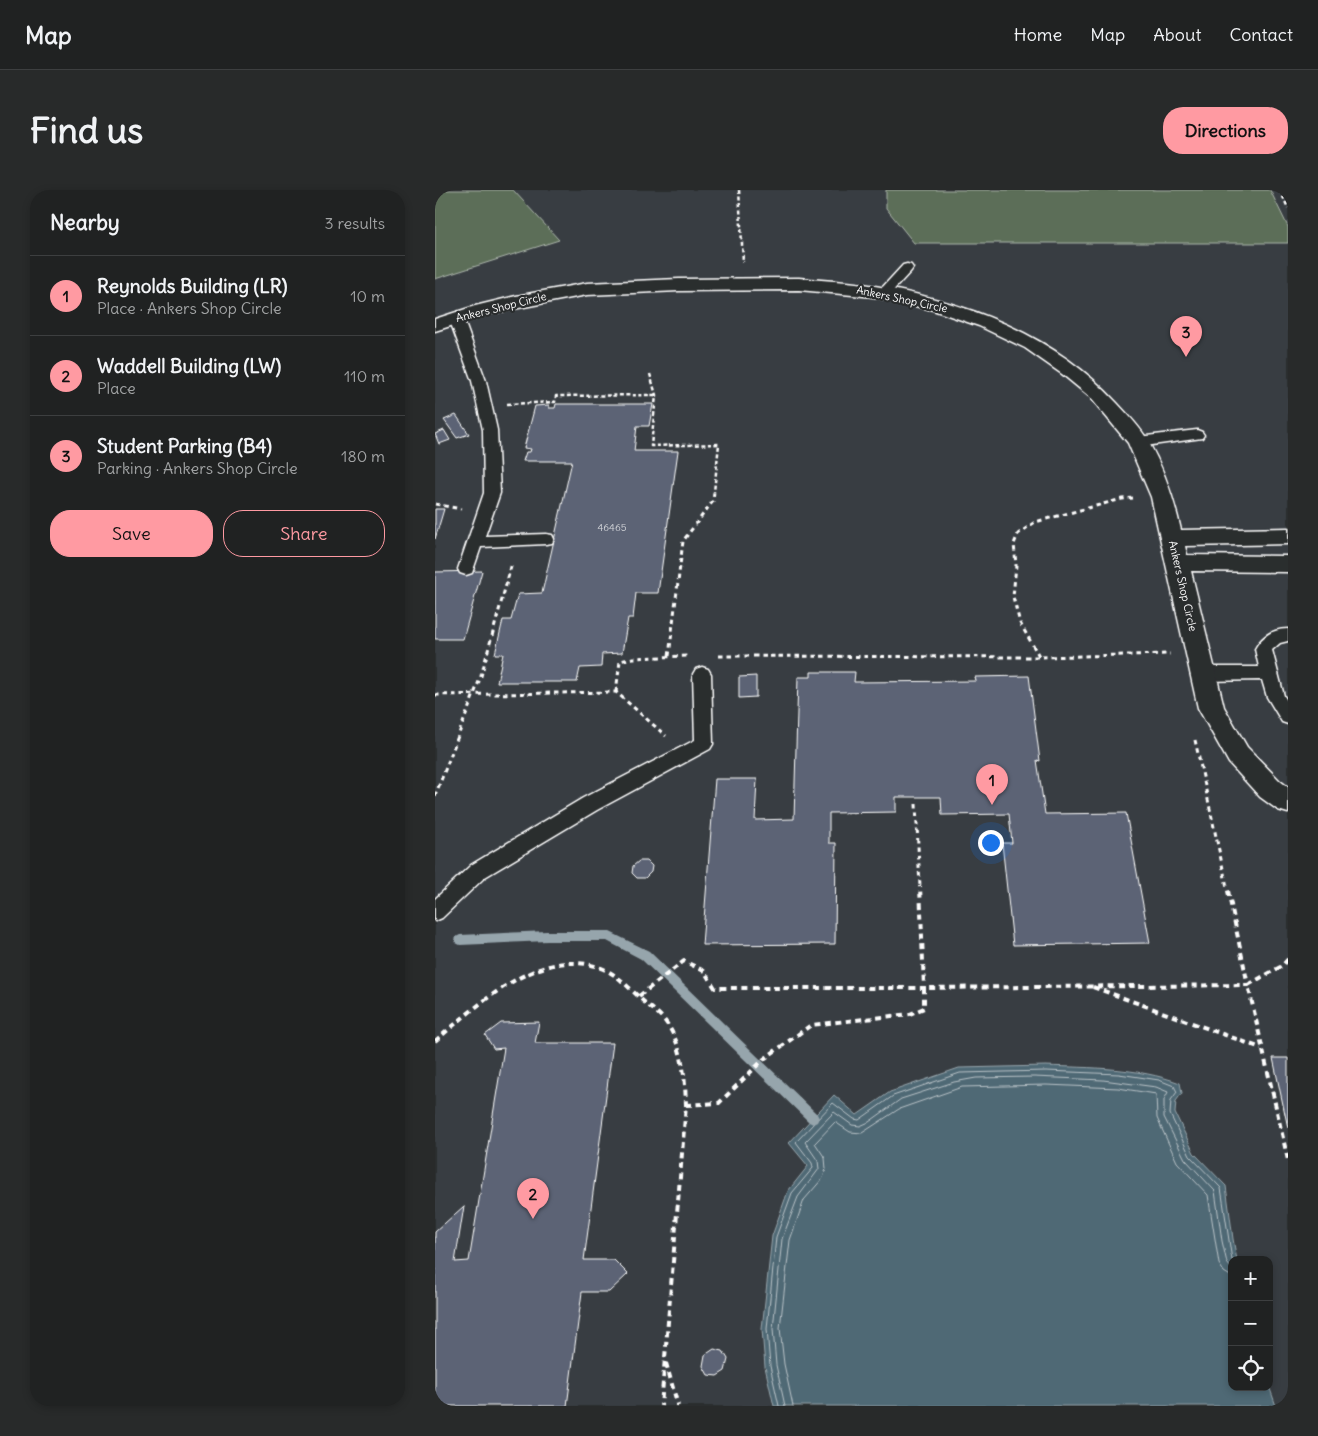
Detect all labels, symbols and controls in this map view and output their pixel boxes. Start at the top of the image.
text: Map [25,20,72,50]
text: Home [1014,23,1062,46]
text: Map [1090,23,1125,46]
text: About [1153,23,1201,46]
text: Contact [1229,23,1293,46]
button: Directions [1163,107,1288,154]
text: Find us [30,108,143,152]
text: Nearby [50,209,120,236]
text: 3 results [325,213,385,233]
text: Reynolds Building (LR) [97,274,288,298]
street label: Ankers Shop Circle [855,283,949,315]
text: 1 [63,286,69,306]
text: 10 m [350,286,385,306]
street label: Ankers Shop Circle [454,289,548,325]
text: Place · Ankers Shop Circle [97,298,282,318]
pin: 3 [1170,316,1202,357]
text: Waddell Building (LW) [97,354,281,378]
text: 2 [62,366,70,386]
text: 110 m [344,366,385,386]
text: Place [97,378,136,398]
text: Student Parking (B4) [97,434,272,458]
text: 3 [61,446,71,466]
text: 180 m [341,446,385,466]
text: Parking · Ankers Shop Circle [97,458,298,478]
button: Save [50,510,213,557]
button: Share [223,510,385,557]
house number: 46465 [598,521,627,534]
street label: Ankers Shop Circle [1166,539,1200,633]
pin: 1 [976,764,1008,805]
your location [978,830,1004,856]
pin: 2 [517,1178,549,1219]
map controls [1228,1256,1273,1391]
button: + [1228,1256,1273,1301]
button: − [1228,1301,1273,1346]
button: locate [1228,1346,1273,1391]

